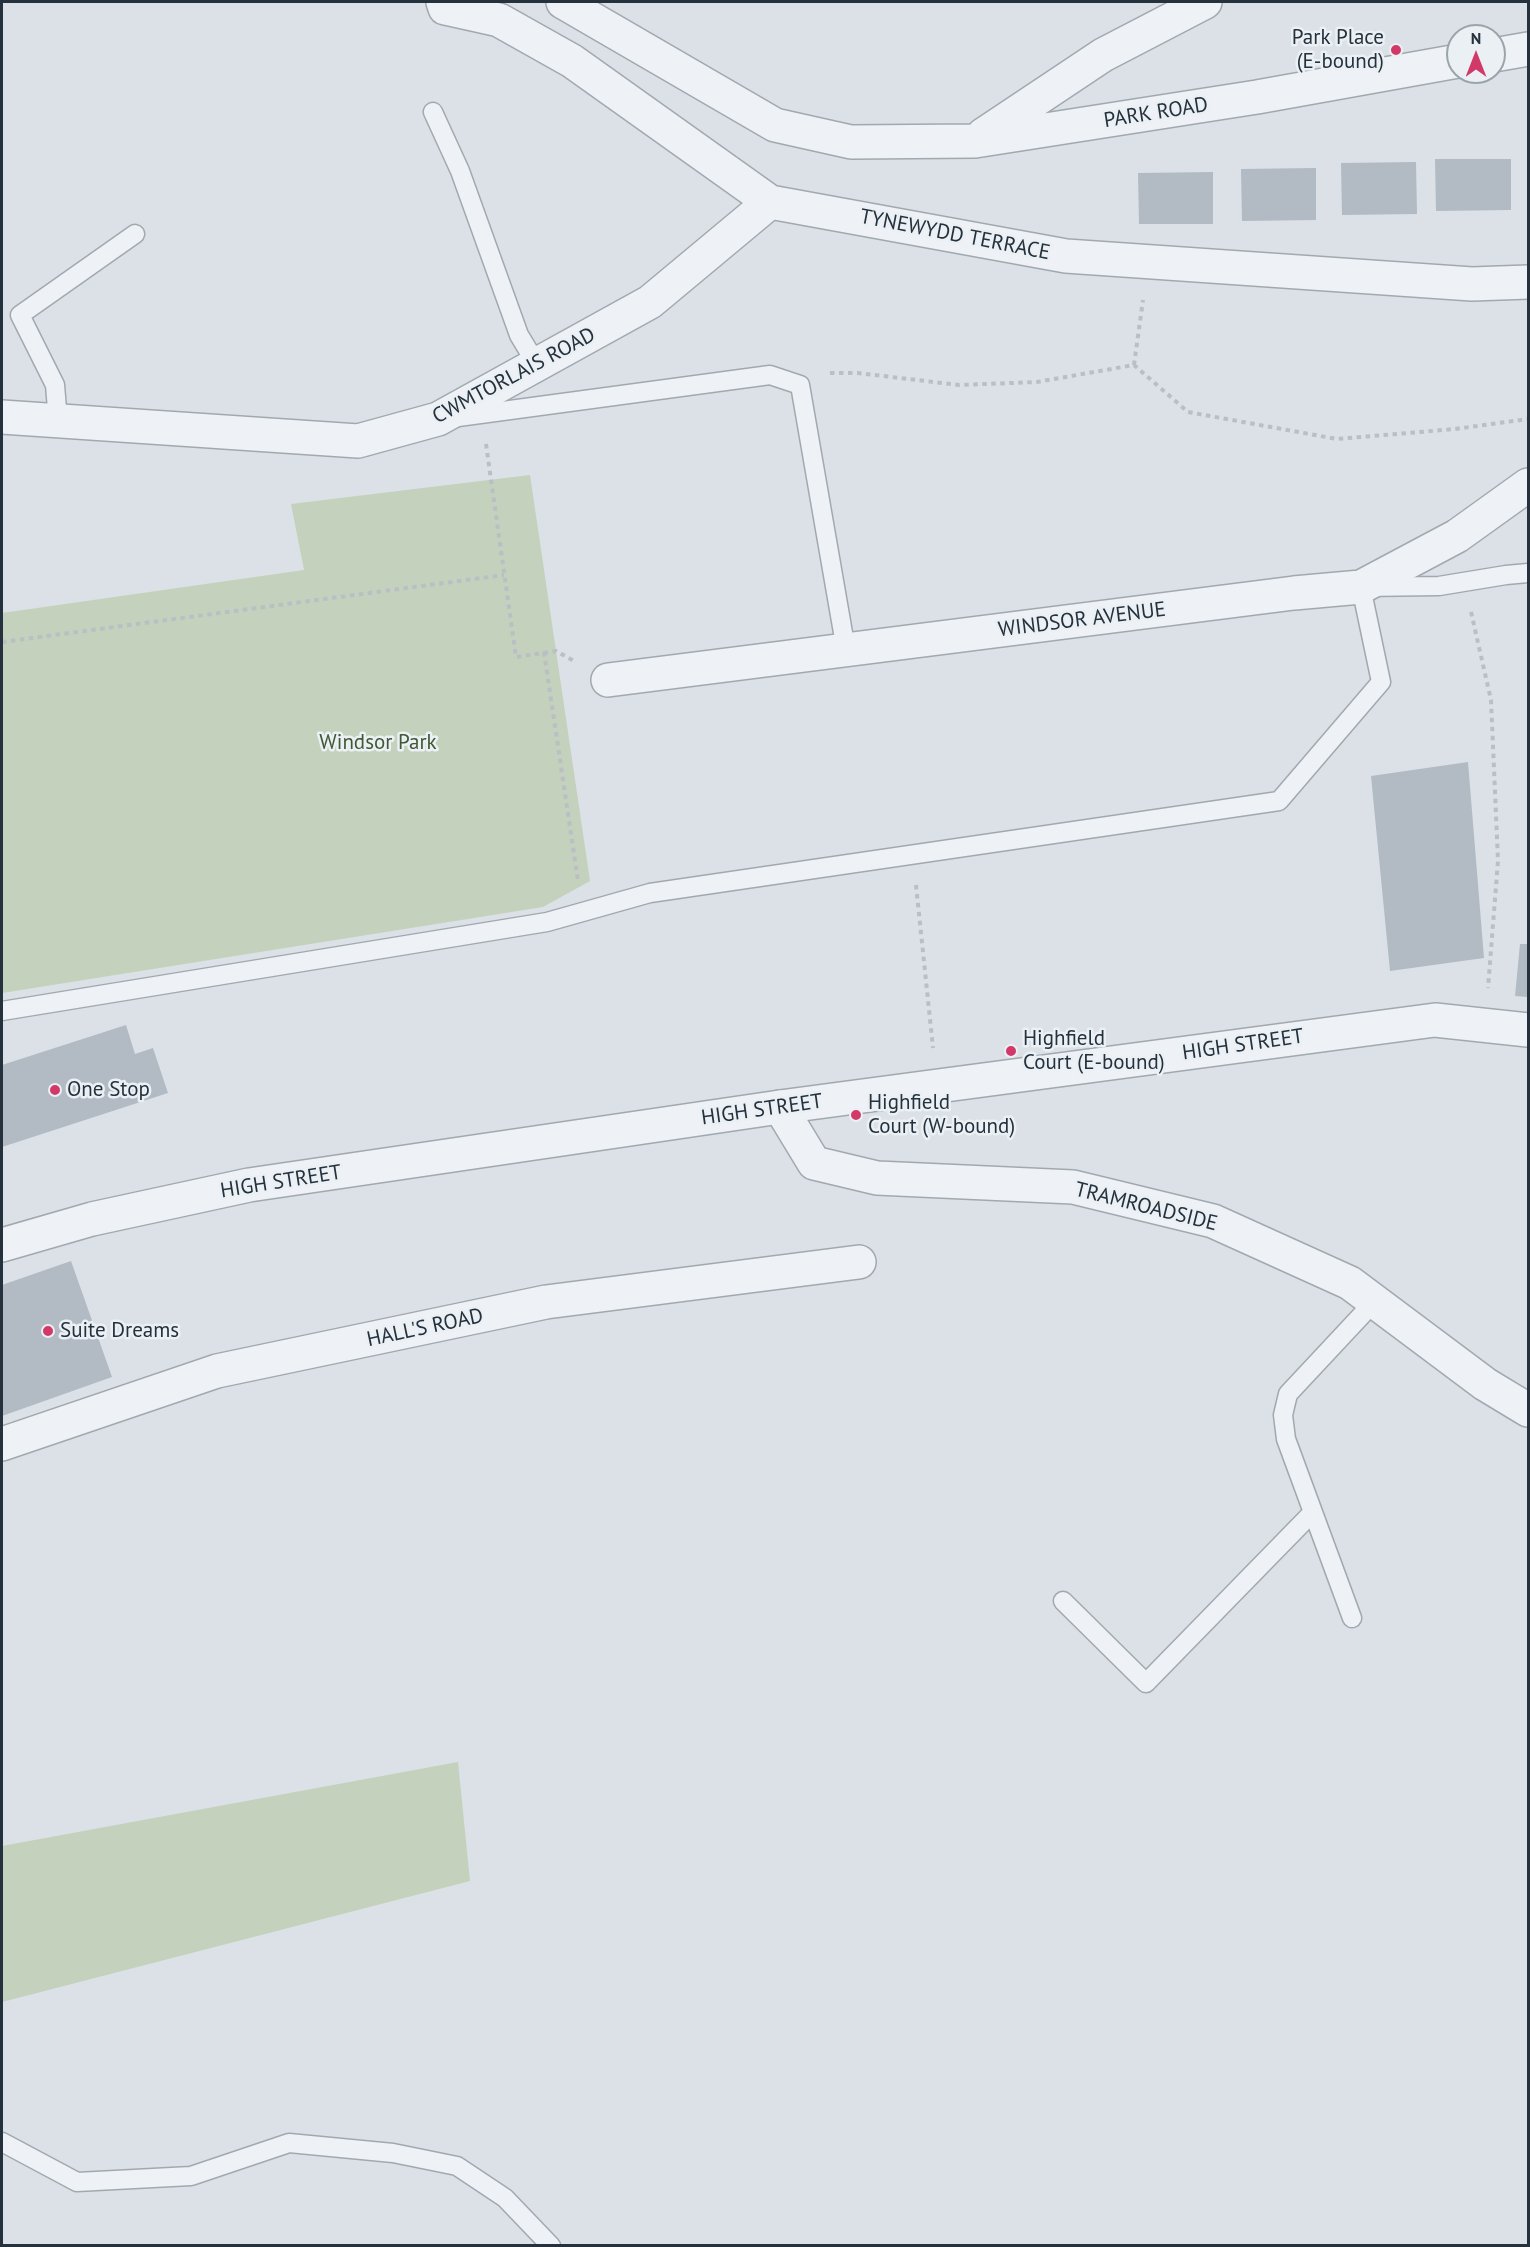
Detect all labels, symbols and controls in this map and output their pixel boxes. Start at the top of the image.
north arrow [1446,24,1506,84]
place label: Park Place (E-bound) [1292,25,1384,75]
text: N [1471,28,1481,48]
marker: Park Place (E-bound) [1389,43,1403,57]
street label: PARK ROAD [1102,92,1210,134]
street label: TYNEWYDD TERRACE [858,204,1052,266]
street label: CWMTORLAIS ROAD [428,322,600,430]
street label: WINDSOR AVENUE [997,597,1167,643]
park label: Windsor Park [319,730,437,756]
street label: HIGH STREET [1181,1024,1305,1066]
place label: Highfield Court (E-bound) [1023,1026,1165,1076]
marker: Highfield Court (E-bound) [1004,1044,1018,1058]
place label: One Stop [67,1077,150,1103]
marker: One Stop [48,1083,62,1097]
street label: HIGH STREET [700,1089,824,1131]
place label: Highfield Court (W-bound) [868,1090,1015,1140]
marker: Highfield Court (W-bound) [849,1108,863,1122]
street label: HIGH STREET [219,1160,343,1204]
street label: TRAMROADSIDE [1072,1177,1220,1237]
street label: HALL'S ROAD [365,1303,485,1353]
place label: Suite Dreams [60,1318,179,1344]
marker: Suite Dreams [41,1324,55,1338]

